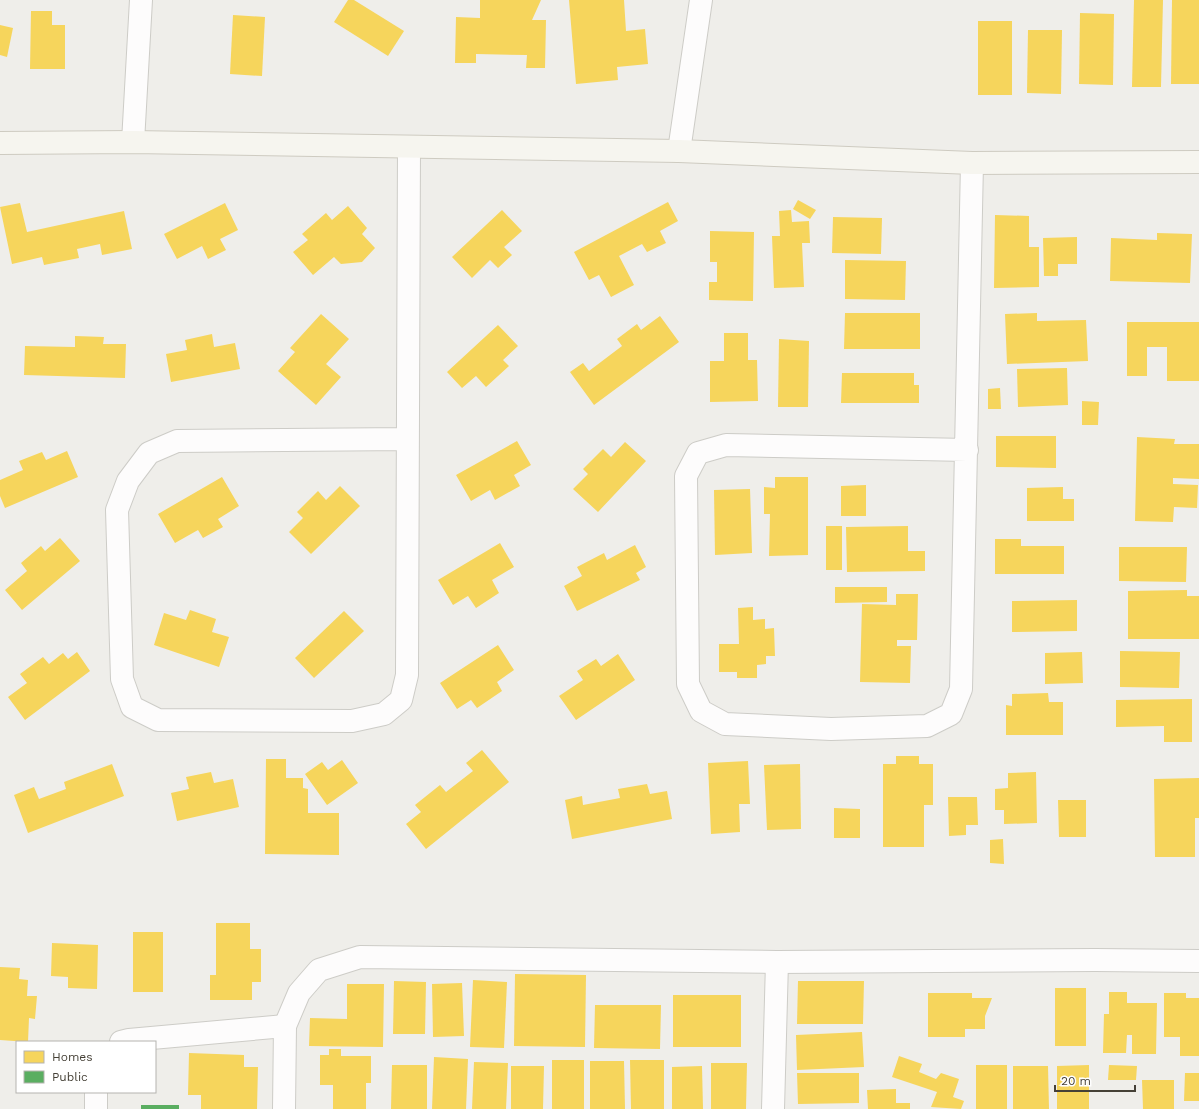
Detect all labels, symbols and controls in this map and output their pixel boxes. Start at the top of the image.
legend [16,1041,156,1093]
text: Homes [52,1050,93,1064]
scale bar [1055,1067,1135,1093]
text: Public [52,1070,88,1084]
text: 20 m [1061,1074,1091,1088]

